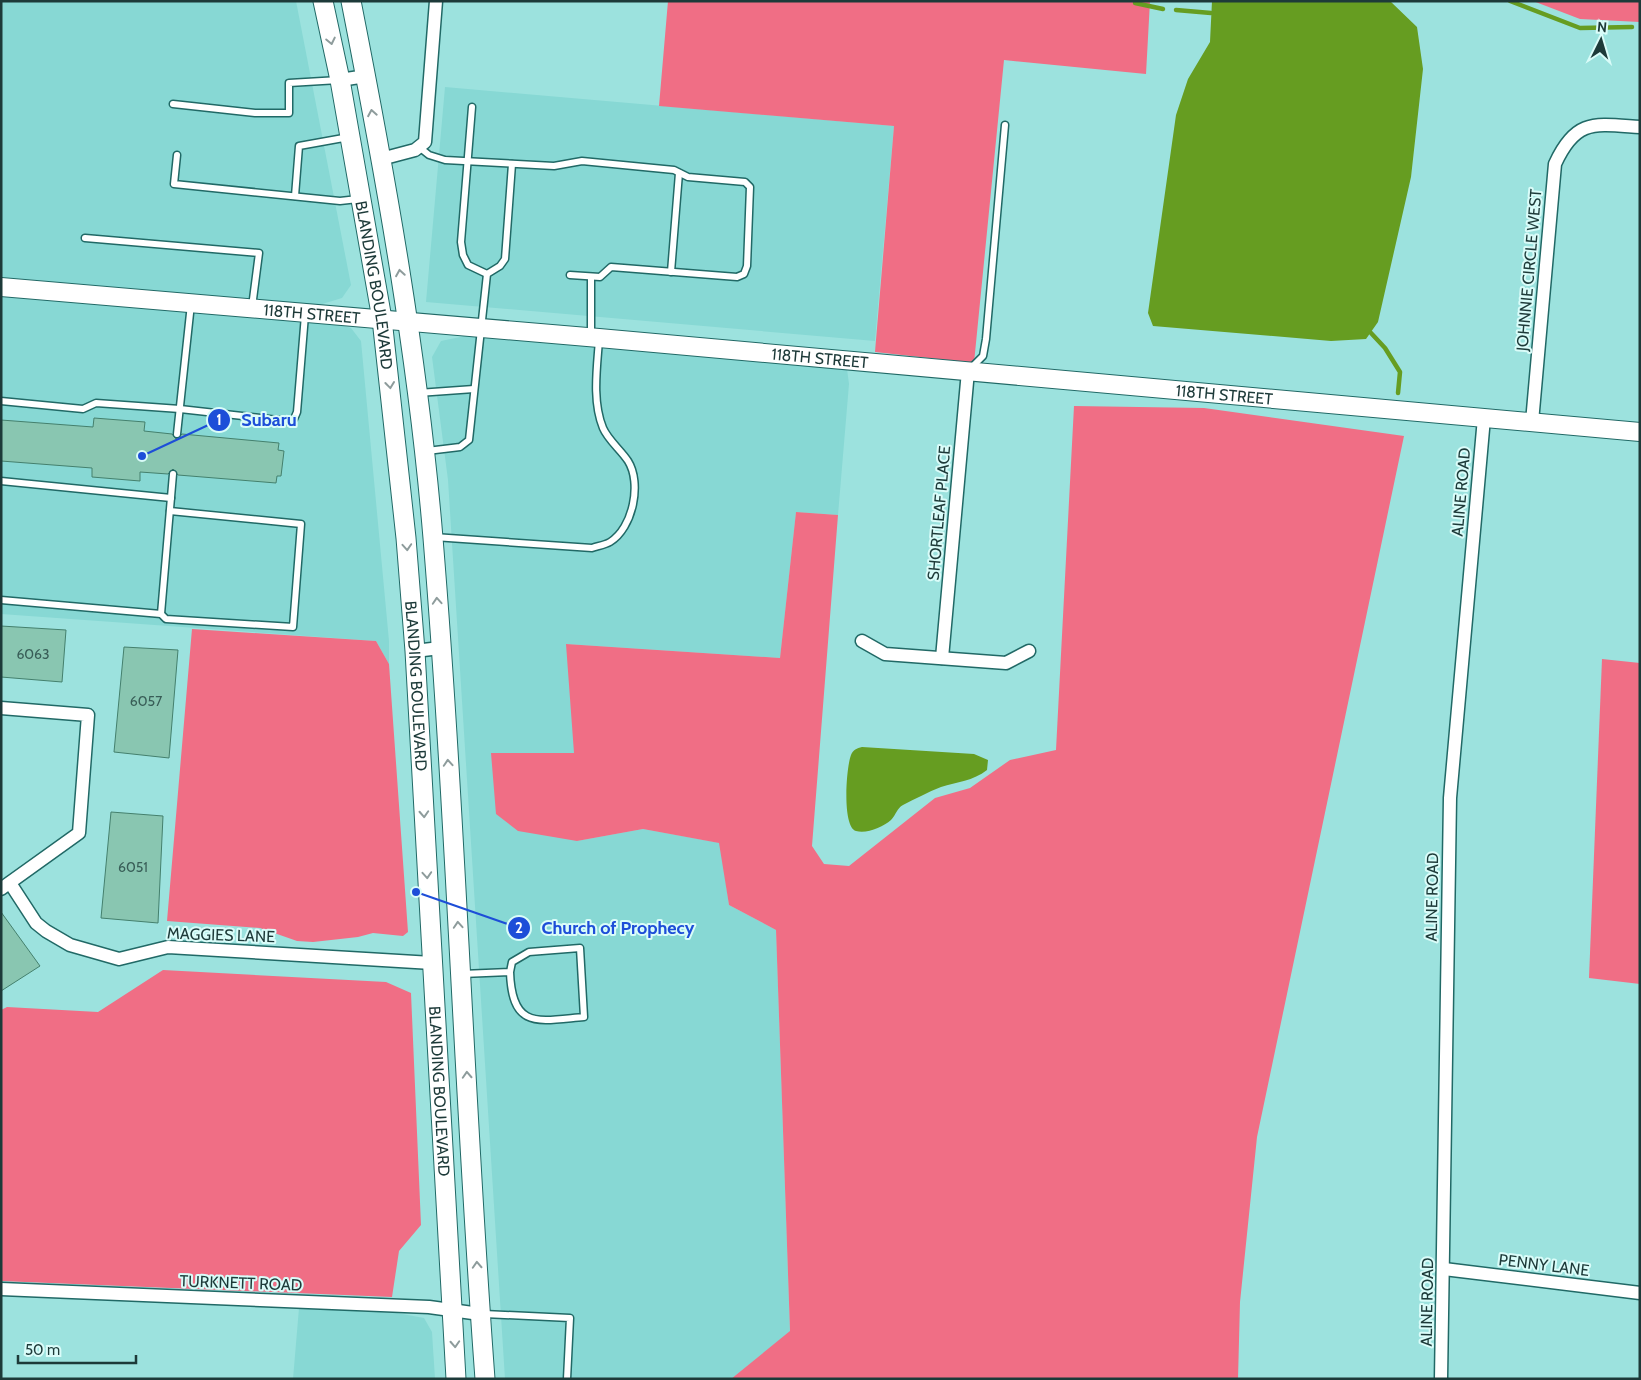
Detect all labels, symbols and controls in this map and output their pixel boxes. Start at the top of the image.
north arrow [1576,15,1626,65]
text: N [1596,18,1608,36]
one-way arrow [325,36,336,45]
one-way arrow [368,108,378,117]
street label: JOHNNIE CIRCLE WEST [1512,188,1546,353]
street label: BLANDING BOULEVARD [352,199,397,371]
one-way arrow [396,269,406,277]
street label: 118TH STREET [263,300,362,327]
street label: 118TH STREET [771,344,870,372]
one-way arrow [384,381,395,389]
street label: 118TH STREET [1175,381,1274,408]
callout: Subaru [207,403,307,436]
text: Subaru [241,409,297,431]
text: 1 [216,411,222,429]
street label: SHORTLEAF PLACE [924,445,954,581]
street label: ALINE ROAD [1448,447,1474,537]
one-way arrow [401,543,412,551]
one-way arrow [432,597,443,605]
street label: BLANDING BOULEVARD [402,600,431,772]
house number: 6063 [16,645,50,663]
house number: 6057 [130,692,162,710]
one-way arrow [442,759,453,767]
one-way arrow [418,810,429,818]
street label: ALINE ROAD [1422,852,1442,942]
house number: 6051 [118,858,148,876]
one-way arrow [422,872,433,880]
callout: Church of Prophecy [506,911,704,944]
text: Church of Prophecy [542,917,695,939]
text: 2 [515,919,523,937]
one-way arrow [452,921,463,929]
street label: MAGGIES LANE [167,924,275,946]
street label: BLANDING BOULEVARD [426,1005,454,1177]
one-way arrow [461,1071,472,1079]
street label: PENNY LANE [1498,1250,1591,1280]
street label: ALINE ROAD [1417,1257,1437,1347]
one-way arrow [472,1261,483,1269]
street label: TURKNETT ROAD [179,1271,303,1295]
scale bar [18,1332,135,1364]
one-way arrow [449,1340,460,1348]
text: 50 m [25,1341,60,1359]

